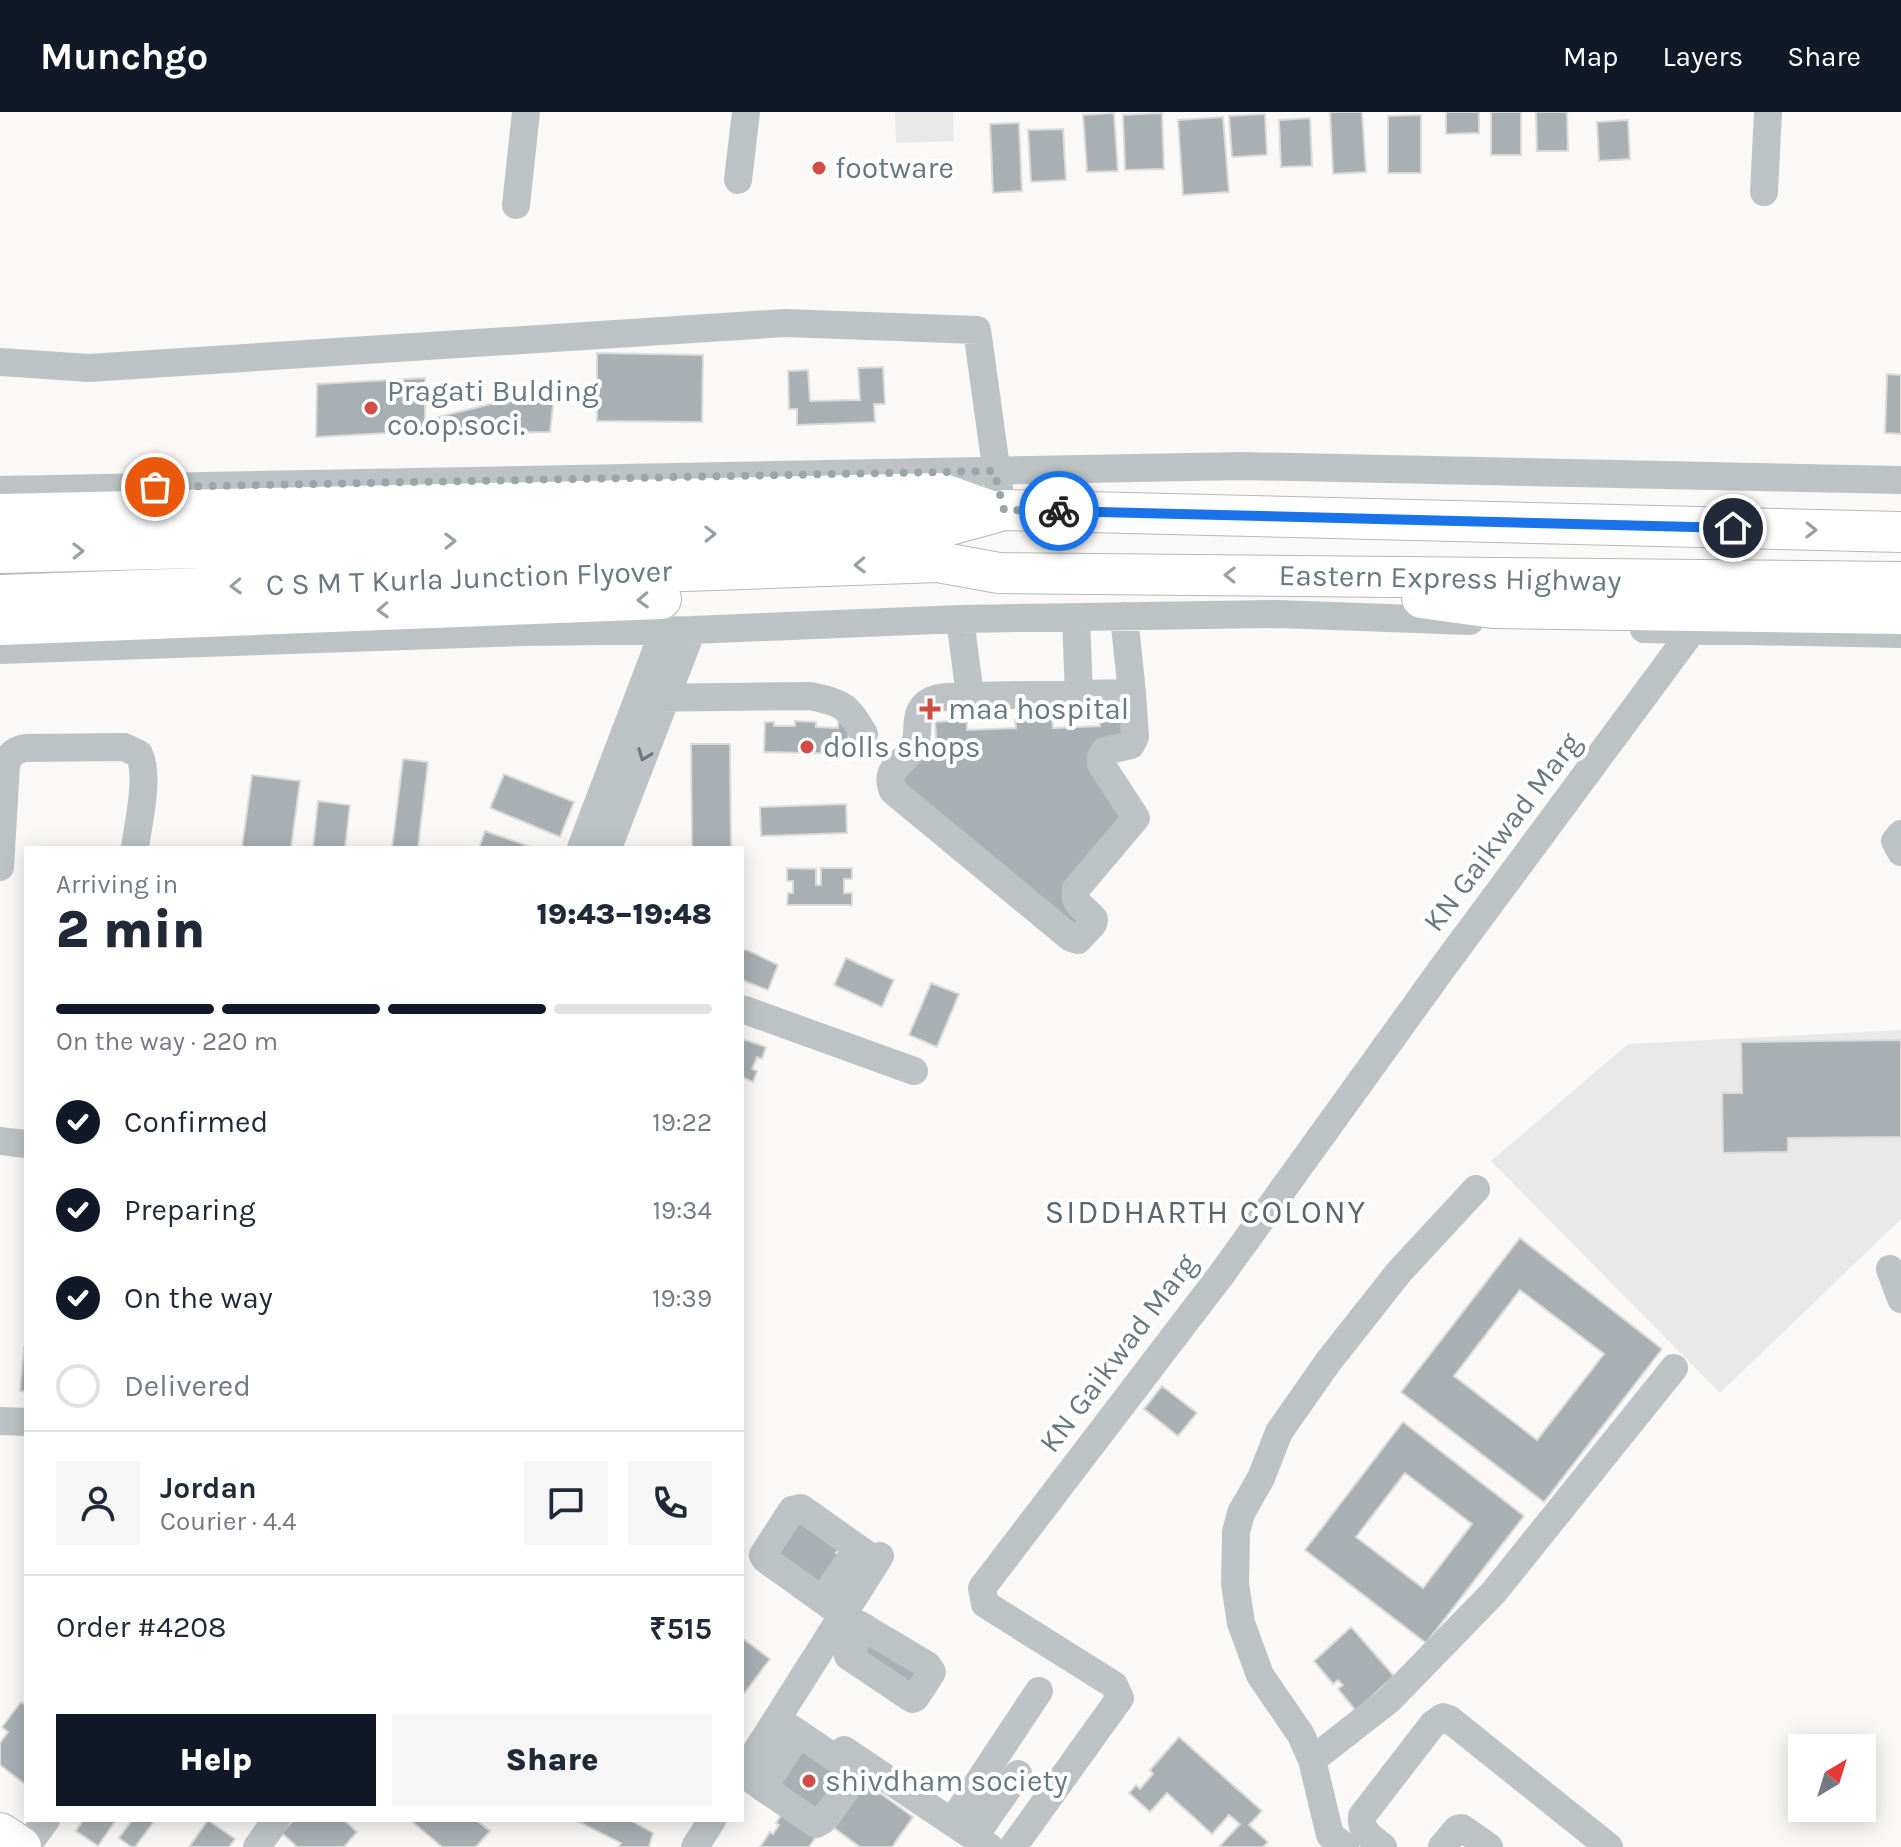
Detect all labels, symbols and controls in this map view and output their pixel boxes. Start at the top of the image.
text: Munchgo [40,34,208,79]
text: Map [1563,40,1618,73]
text: Layers [1662,40,1743,73]
text: Share [1787,40,1861,73]
place label: footware [835,150,954,186]
marker: footware [810,159,828,177]
place label: Pragati Bulding co.op.soci. [387,373,599,443]
marker: Pragati Bulding co.op.soci. [362,399,380,417]
pin [121,453,189,521]
icon: bag [133,465,177,509]
courier [1019,471,1099,551]
icon: bike [1037,489,1081,533]
pin [1699,494,1767,562]
icon: home [1711,506,1755,550]
one-way arrow [1805,521,1818,539]
one-way arrow [704,526,717,543]
one-way arrow [444,533,457,550]
one-way arrow [72,542,85,560]
street label: C S M T Kurla Junction Flyover [265,553,673,603]
one-way arrow [853,556,866,573]
street label: Eastern Express Highway [1278,557,1622,599]
one-way arrow [1223,567,1236,584]
one-way arrow [229,578,242,595]
one-way arrow [636,592,649,609]
one-way arrow [376,602,389,619]
place label: maa hospital [948,691,1129,727]
marker: maa hospital [919,698,941,720]
street label: KN Gaikwad Marg [1415,725,1589,939]
place label: dolls shops [823,729,980,765]
marker: dolls shops [798,738,816,756]
one-way arrow [637,747,654,761]
text: Arriving in [56,869,178,900]
text: 19:43–19:48 [536,896,712,932]
text: 2 min [56,899,205,960]
text: On the way · 220 m [56,1026,278,1057]
icon: check [56,1100,100,1144]
text: Confirmed [124,1104,268,1140]
text: 19:22 [652,1107,712,1138]
icon: check [56,1188,100,1232]
text: Preparing [124,1192,256,1228]
district label: SIDDHARTH COLONY [1045,1194,1367,1231]
text: 19:34 [652,1195,712,1226]
street label: KN Gaikwad Marg [1031,1246,1205,1460]
icon: check [56,1276,100,1320]
text: On the way [124,1280,273,1316]
text: 19:39 [652,1283,712,1314]
text: Delivered [124,1368,251,1404]
button: person [56,1461,140,1545]
button: chat [524,1461,608,1545]
button: phone [628,1461,712,1545]
text: Jordan [160,1470,257,1506]
text: Courier · 4.4 [160,1506,296,1537]
text: Order #4208 [56,1609,227,1645]
text: ₹515 [649,1611,712,1647]
button: Help [56,1714,376,1806]
button: Share [392,1714,712,1806]
north arrow [1788,1734,1876,1822]
map controls [1788,1734,1876,1822]
place label: shivdham society [825,1763,1068,1799]
marker: shivdham society [800,1772,818,1790]

